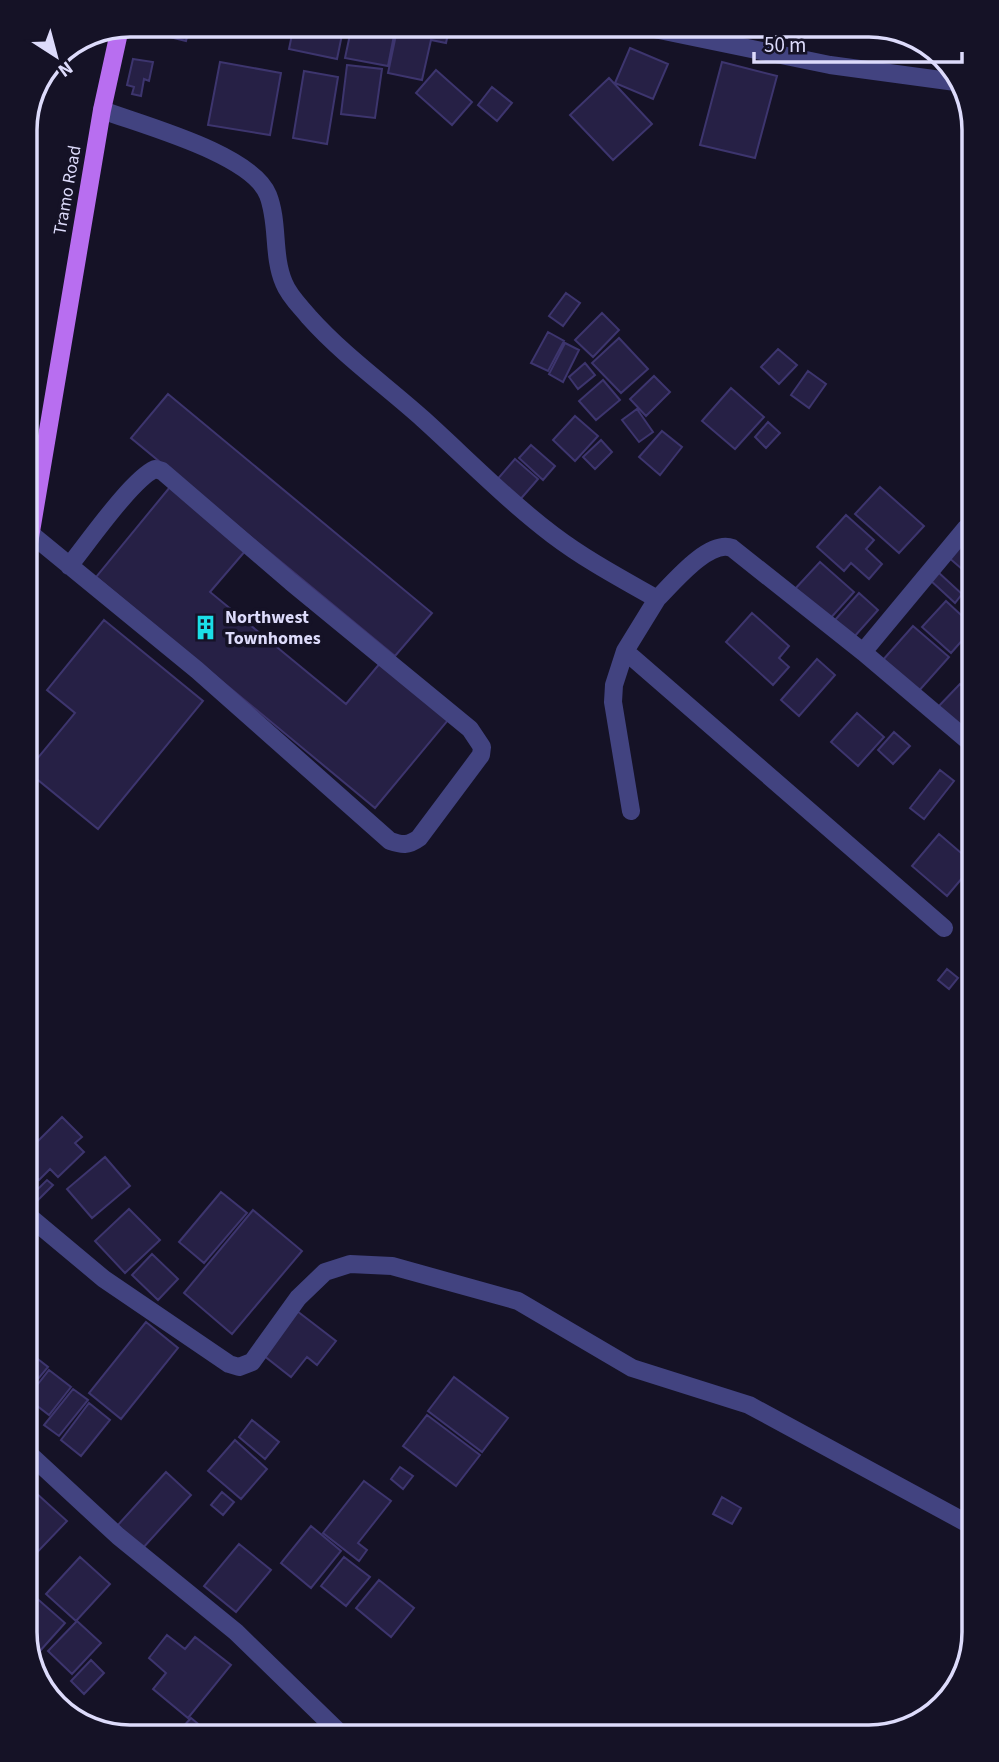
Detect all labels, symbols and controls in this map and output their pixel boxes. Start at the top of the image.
north arrow [21,21,91,91]
scale bar [754,21,962,65]
text: 50 m [764,30,806,60]
text: N [52,54,78,83]
street label: Tramo Road [47,143,88,237]
place label: Northwest Townhomes [225,605,321,651]
building icon: Northwest Townhomes [191,613,219,641]

